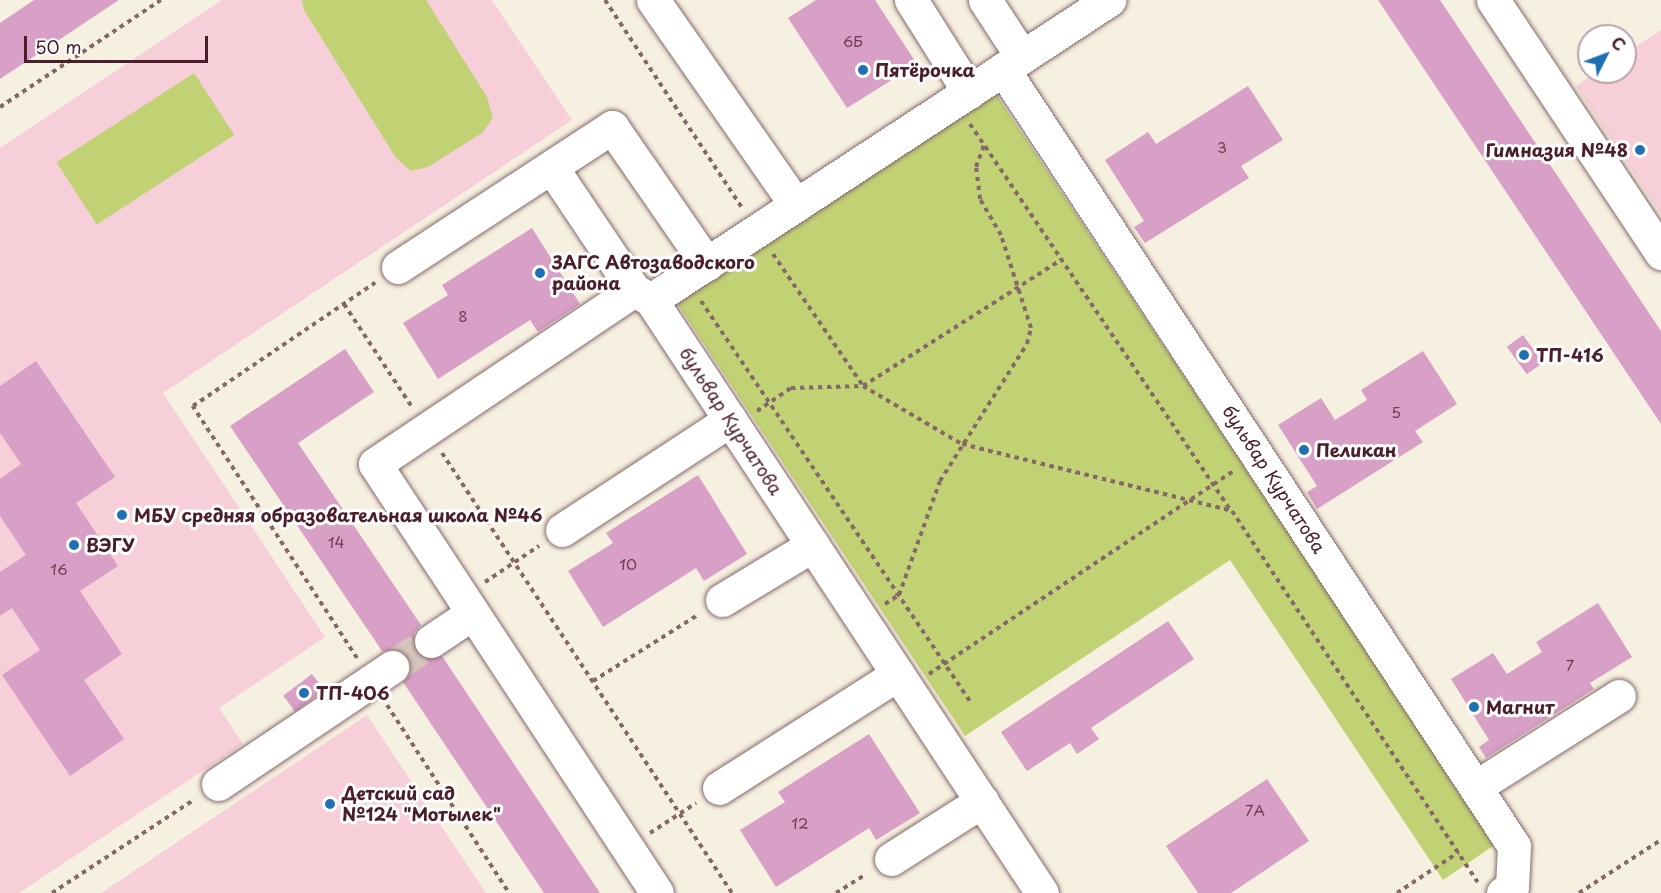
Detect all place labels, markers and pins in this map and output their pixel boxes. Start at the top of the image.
place label: Пятёрочка [875,59,975,81]
marker: Пятёрочка [856,63,870,77]
place label: Гимназия №48 [1485,139,1628,161]
marker: Гимназия №48 [1633,143,1647,157]
place label: ЗАГС Автозаводского района [552,252,755,294]
marker: ЗАГС Автозаводского района [533,266,547,280]
place label: ТП-416 [1536,344,1604,366]
marker: ТП-416 [1517,348,1531,362]
place label: Пеликан [1316,439,1397,461]
marker: Пеликан [1297,443,1311,457]
place label: МБУ средняя образовательная школа №46 [134,504,544,526]
marker: МБУ средняя образовательная школа №46 [115,508,129,522]
place label: ВЭГУ [86,534,135,556]
marker: ВЭГУ [67,538,81,552]
place label: ТП-406 [316,682,389,704]
marker: ТП-406 [297,686,311,700]
place label: Магнит [1486,696,1554,718]
marker: Магнит [1467,700,1481,714]
place label: Детский сад №124 "Мотылек" [342,783,502,826]
marker: Детский сад №124 "Мотылек" [323,797,337,811]

